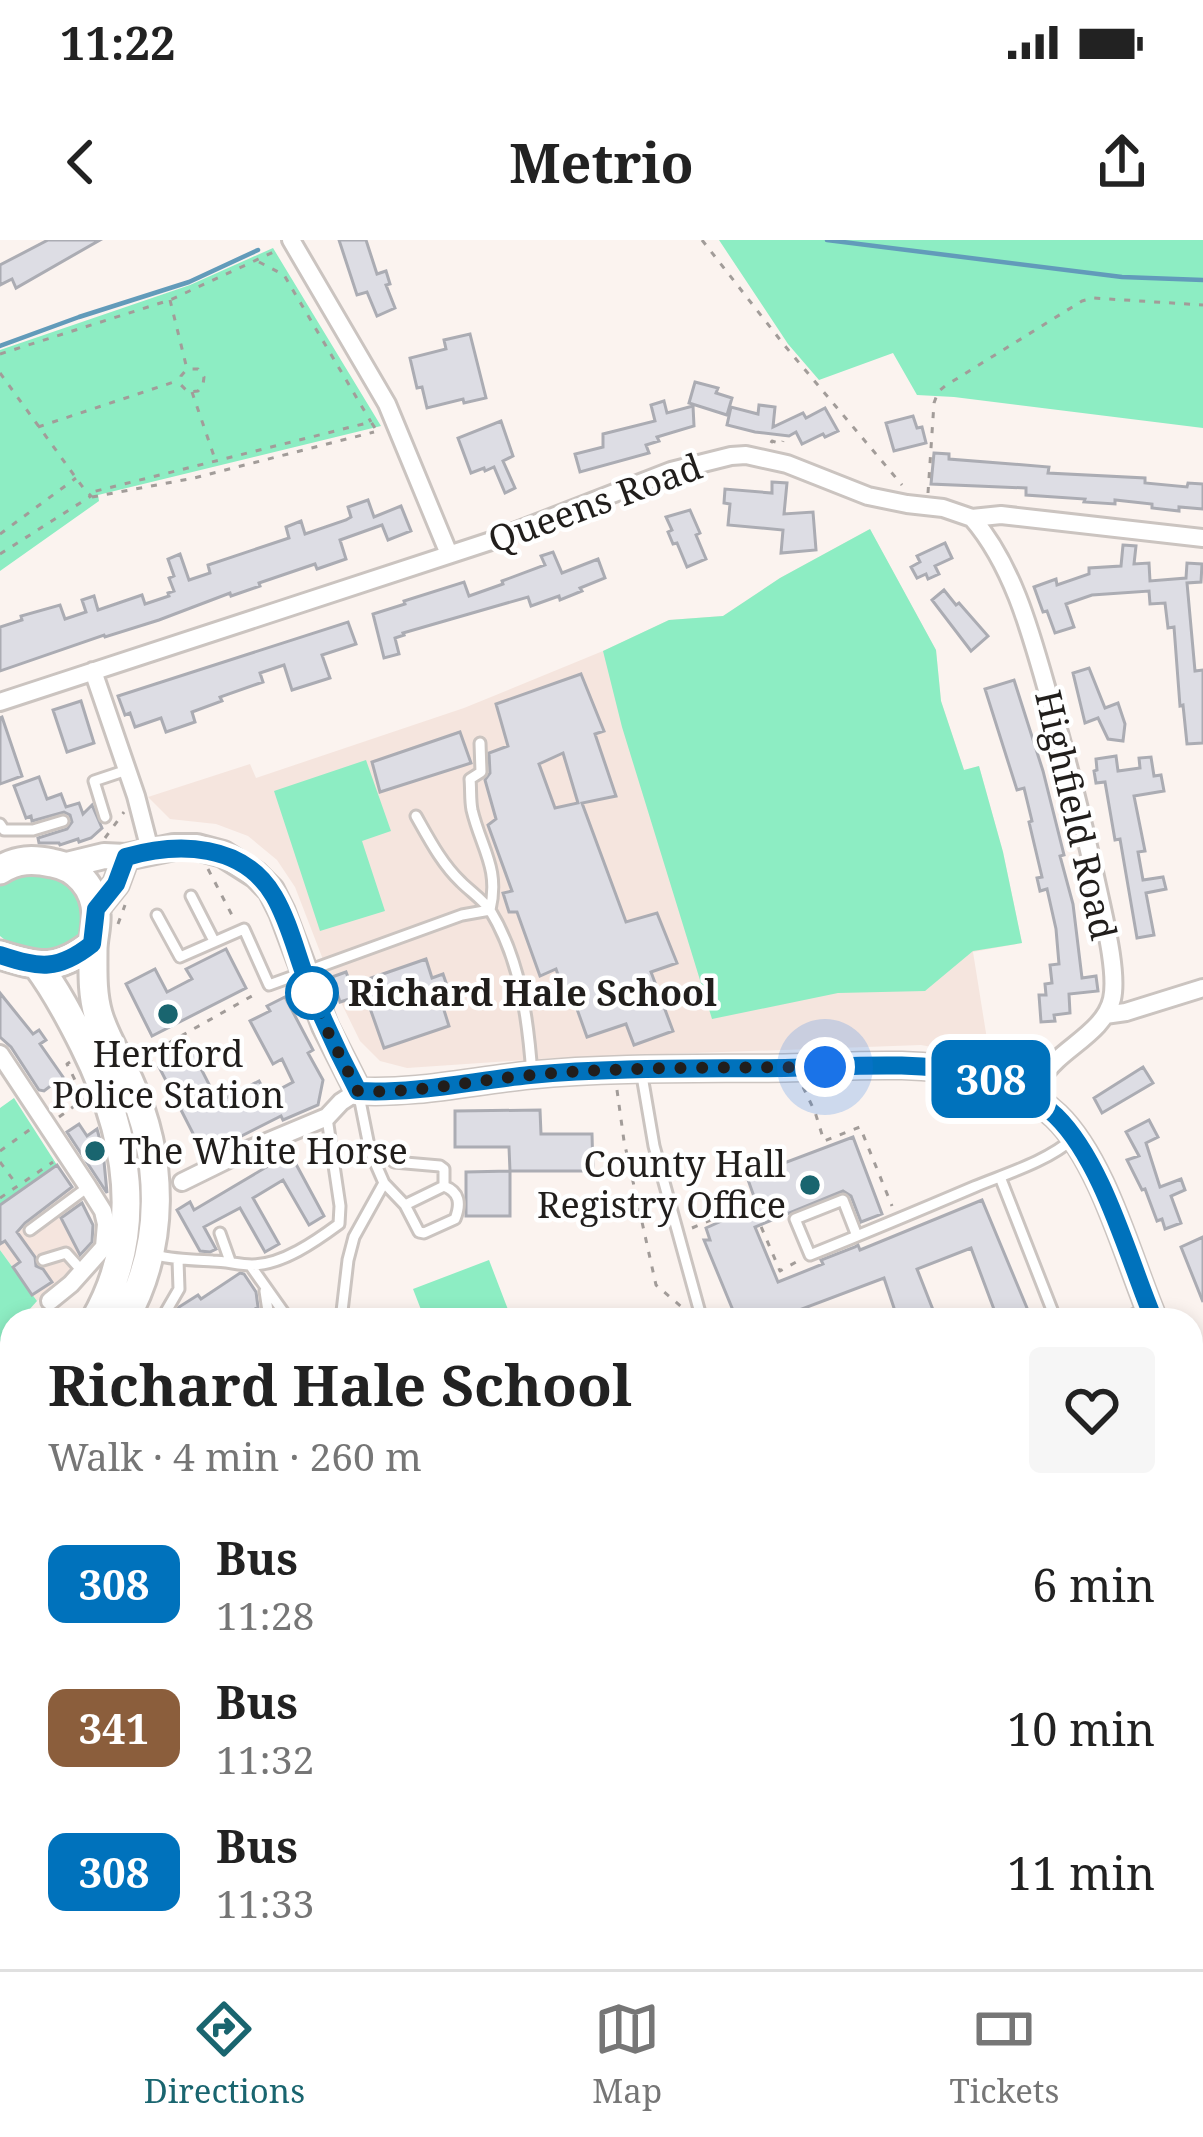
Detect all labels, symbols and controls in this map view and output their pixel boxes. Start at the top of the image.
text: 11:22 [60,12,175,73]
text: Metrio [509,125,694,199]
icon: back [48,129,114,195]
icon: share [1089,129,1155,195]
street label: Queens Road [481,441,708,564]
street label: Highfield Road [1024,685,1129,945]
marker: Richard Hale School [287,968,337,1018]
place label: Richard Hale School [348,968,717,1017]
marker: Hertford Police Station [155,1001,181,1027]
place label: Hertford Police Station [52,1029,284,1119]
your location [795,1037,855,1097]
line badge: 308 [922,1040,1060,1118]
text: 308 [955,1050,1027,1107]
place label: The White Horse [119,1126,408,1175]
marker: The White Horse [82,1138,108,1164]
place label: County Hall Registry Office [537,1139,786,1229]
marker: County Hall Registry Office [797,1172,823,1198]
text: Richard Hale School [48,1345,632,1423]
button: heart [1029,1347,1155,1473]
text: Walk · 4 min · 260 m [48,1429,422,1482]
text: Bus [216,1527,298,1588]
text: 6 min [1032,1554,1155,1615]
text: 308 [78,1555,150,1612]
text: 11:28 [216,1588,314,1641]
text: Bus [216,1671,298,1732]
text: 10 min [1007,1698,1155,1759]
text: 341 [78,1699,150,1756]
text: 11:32 [216,1732,314,1785]
text: Bus [216,1815,298,1876]
text: 11 min [1007,1842,1155,1903]
text: 308 [78,1843,150,1900]
text: 11:33 [216,1876,314,1929]
tab: Directions [144,1996,305,2113]
tab: Map [592,1996,662,2113]
tab: Tickets [949,1996,1059,2113]

